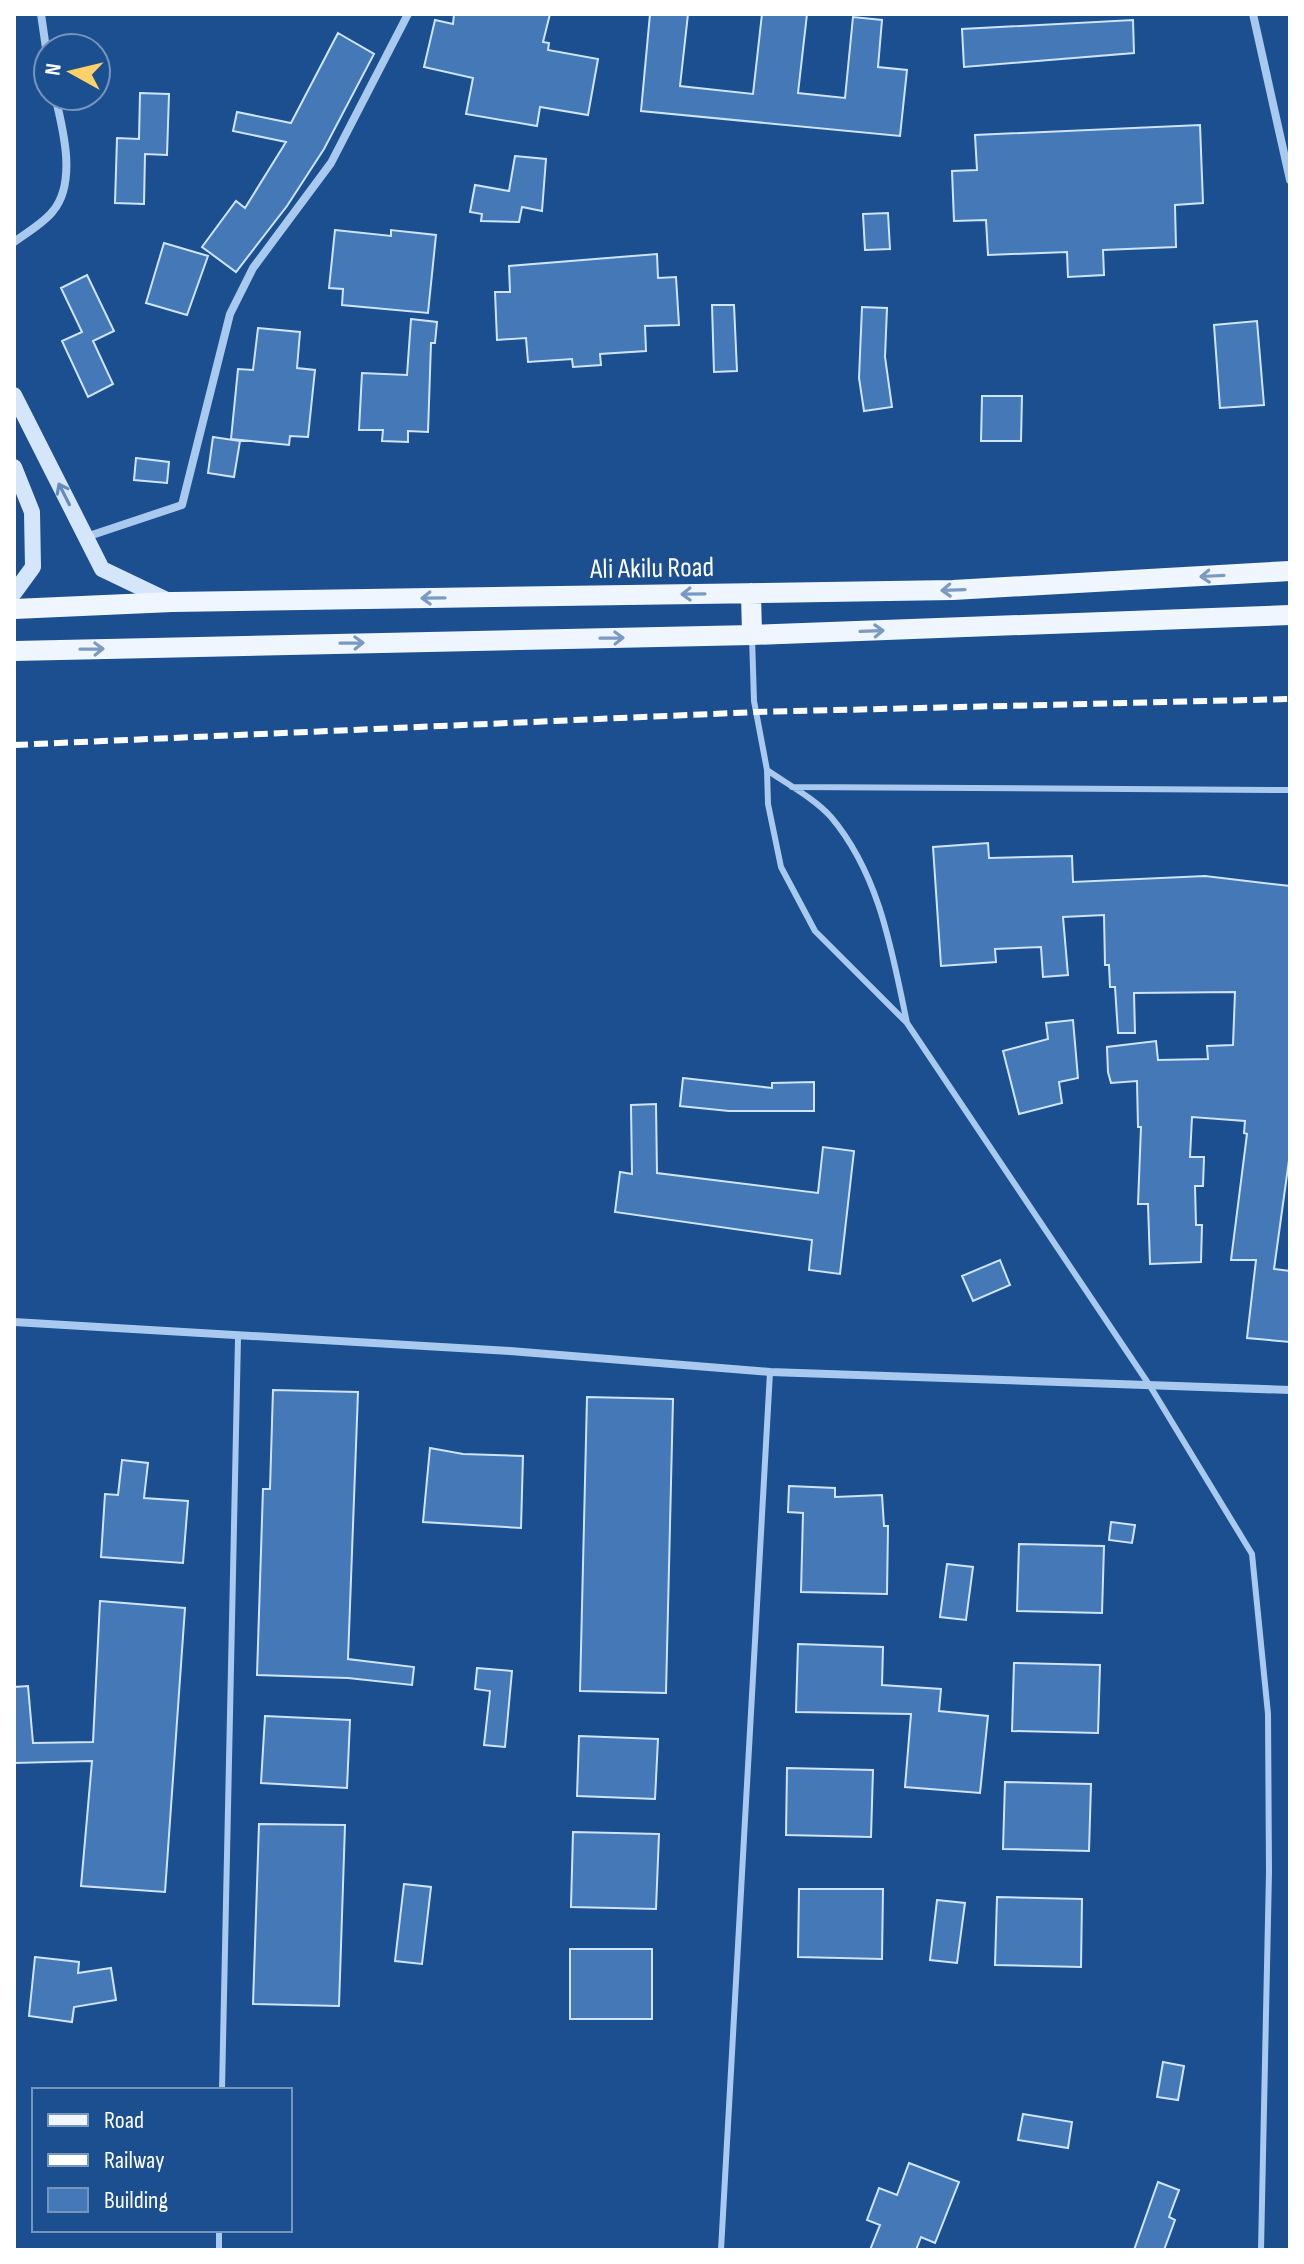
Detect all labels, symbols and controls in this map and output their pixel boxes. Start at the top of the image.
north arrow [32,32,112,112]
text: N [39,62,68,77]
one-way arrow [56,483,71,507]
street label: Ali Akilu Road [589,551,714,586]
one-way arrow [1199,568,1226,583]
one-way arrow [940,582,967,597]
one-way arrow [680,586,707,602]
one-way arrow [420,590,447,606]
one-way arrow [858,623,885,638]
one-way arrow [598,630,625,646]
one-way arrow [338,636,365,651]
one-way arrow [78,641,105,657]
legend [32,2088,292,2232]
text: Road [104,2106,144,2135]
text: Railway [104,2146,164,2175]
text: Building [104,2186,168,2215]

